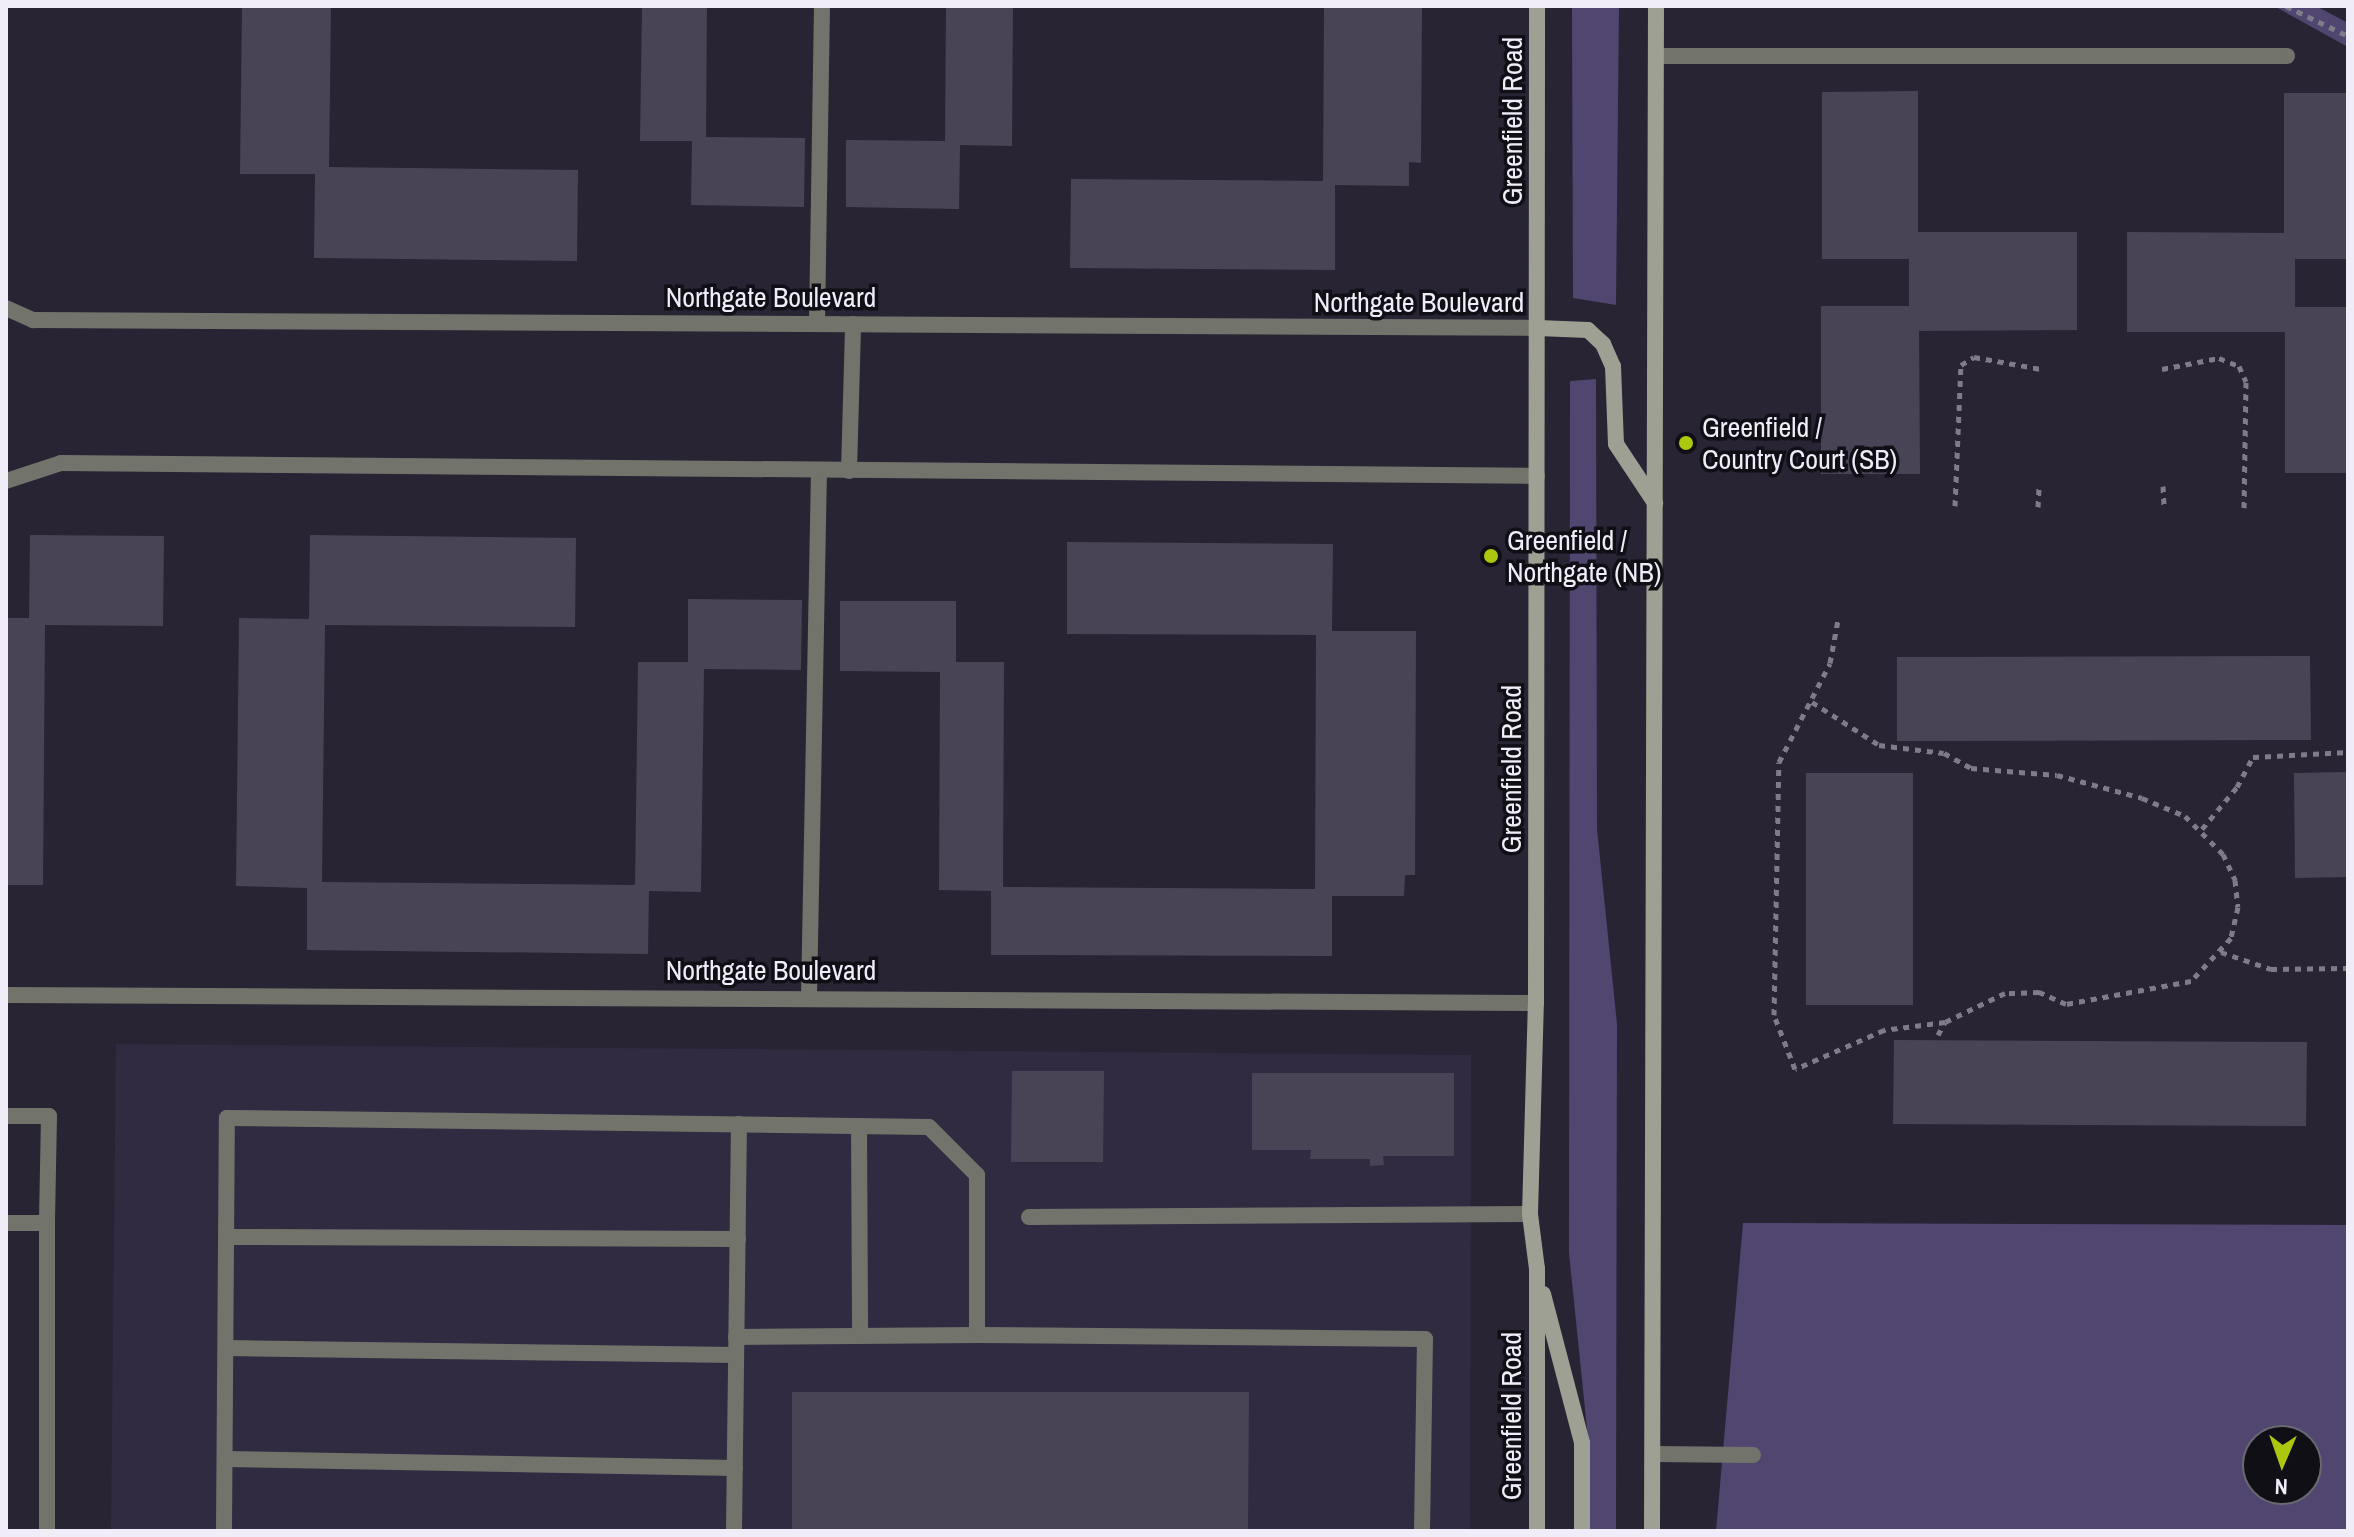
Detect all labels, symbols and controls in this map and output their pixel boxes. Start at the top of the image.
street label: Greenfield Road [1495,37,1529,205]
street label: Northgate Boulevard [666,280,876,314]
street label: Northgate Boulevard [1314,285,1524,319]
place label: Greenfield / Country Court (SB) [1702,410,1897,476]
marker: Greenfield / Country Court (SB) [1677,434,1695,452]
place label: Greenfield / Northgate (NB) [1507,523,1661,589]
marker: Greenfield / Northgate (NB) [1482,547,1500,565]
street label: Greenfield Road [1494,685,1528,853]
street label: Northgate Boulevard [666,953,876,987]
street label: Greenfield Road [1494,1332,1528,1500]
north arrow [2242,1425,2322,1505]
text: N [2274,1472,2288,1502]

